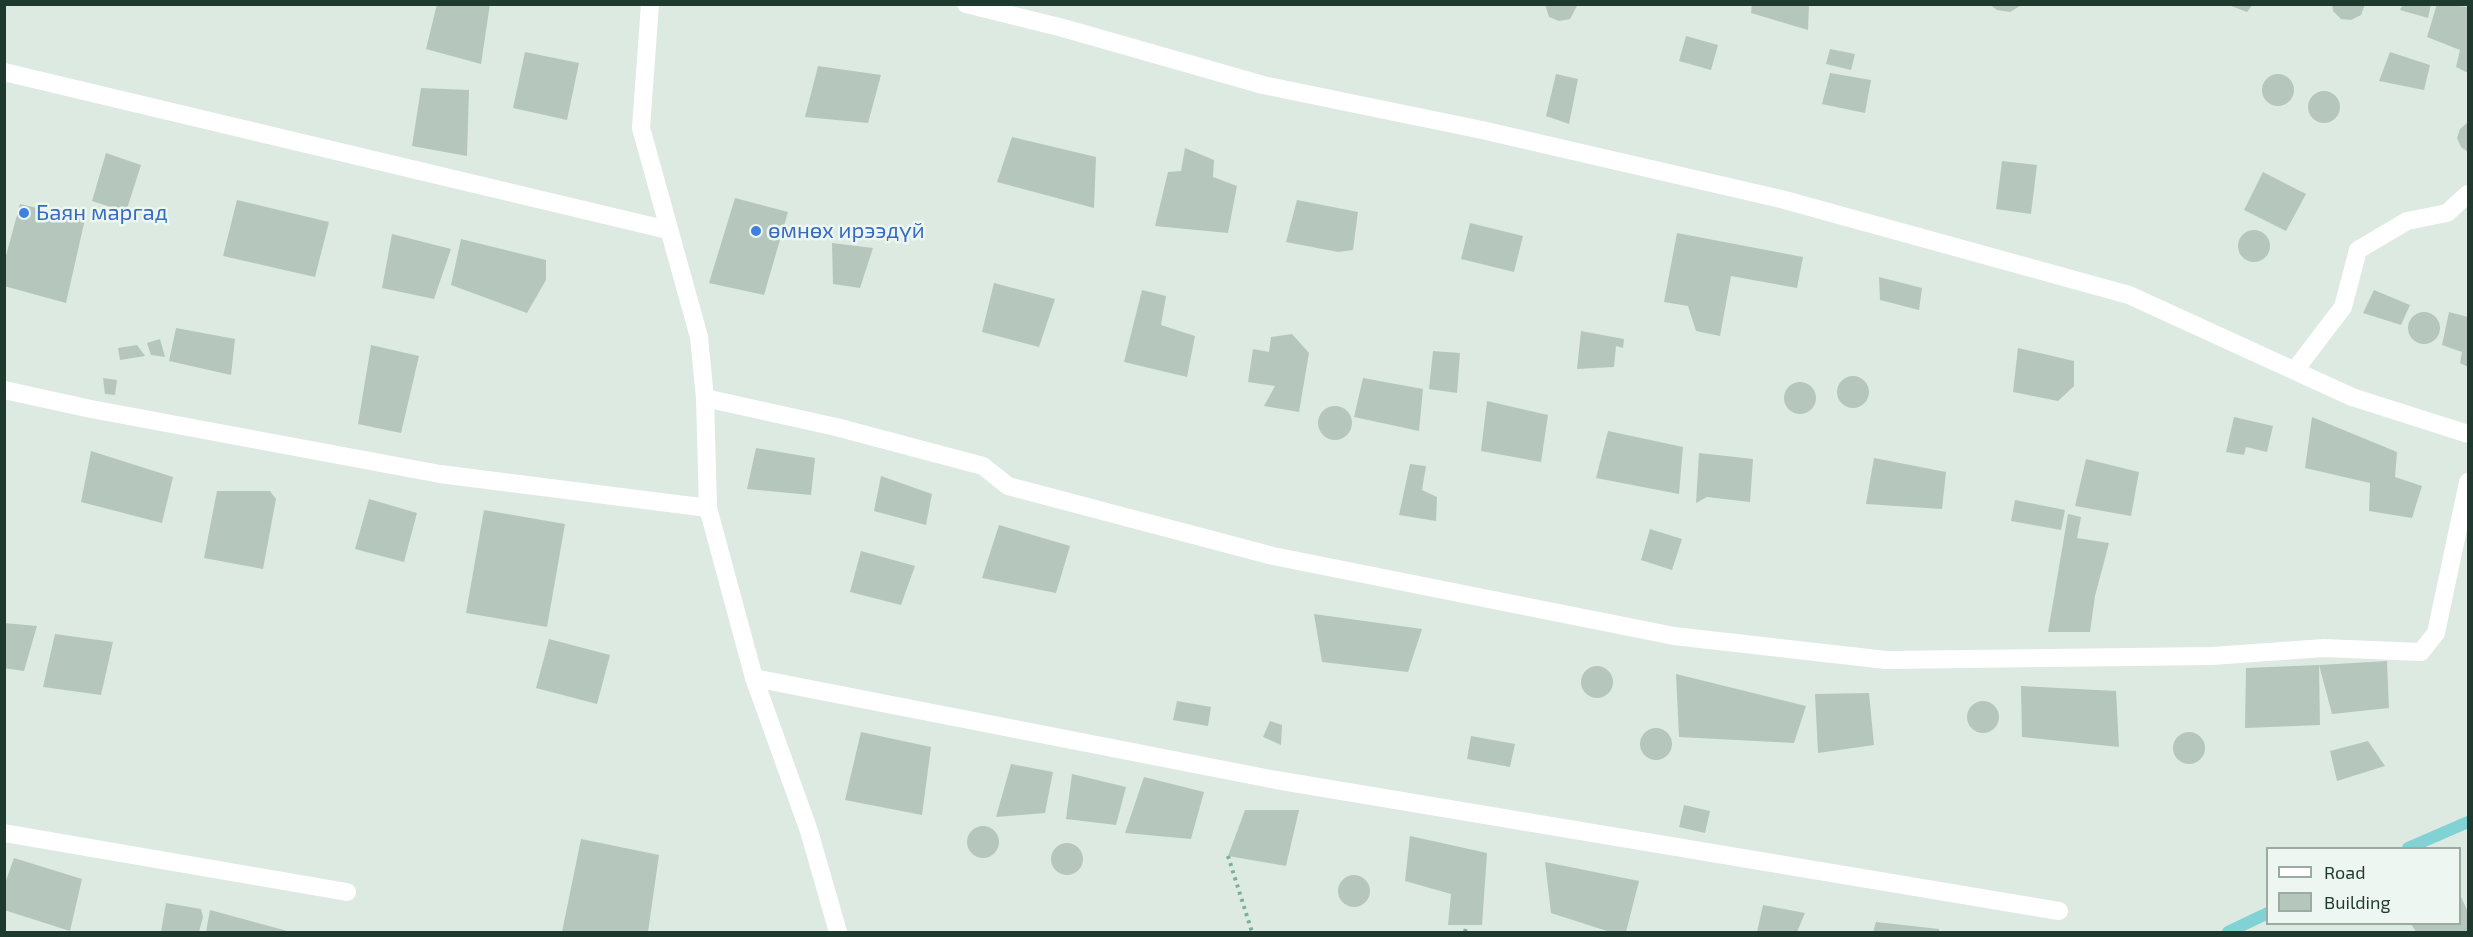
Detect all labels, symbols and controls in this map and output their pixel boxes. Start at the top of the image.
place label: Баян маргад [36,200,168,226]
marker: Баян маргад [17,206,31,220]
place label: өмнөх ирээдүй [768,218,925,244]
marker: өмнөх ирээдүй [749,224,763,238]
legend [2266,847,2461,925]
text: Road [2324,861,2365,883]
text: Building [2324,891,2391,913]

